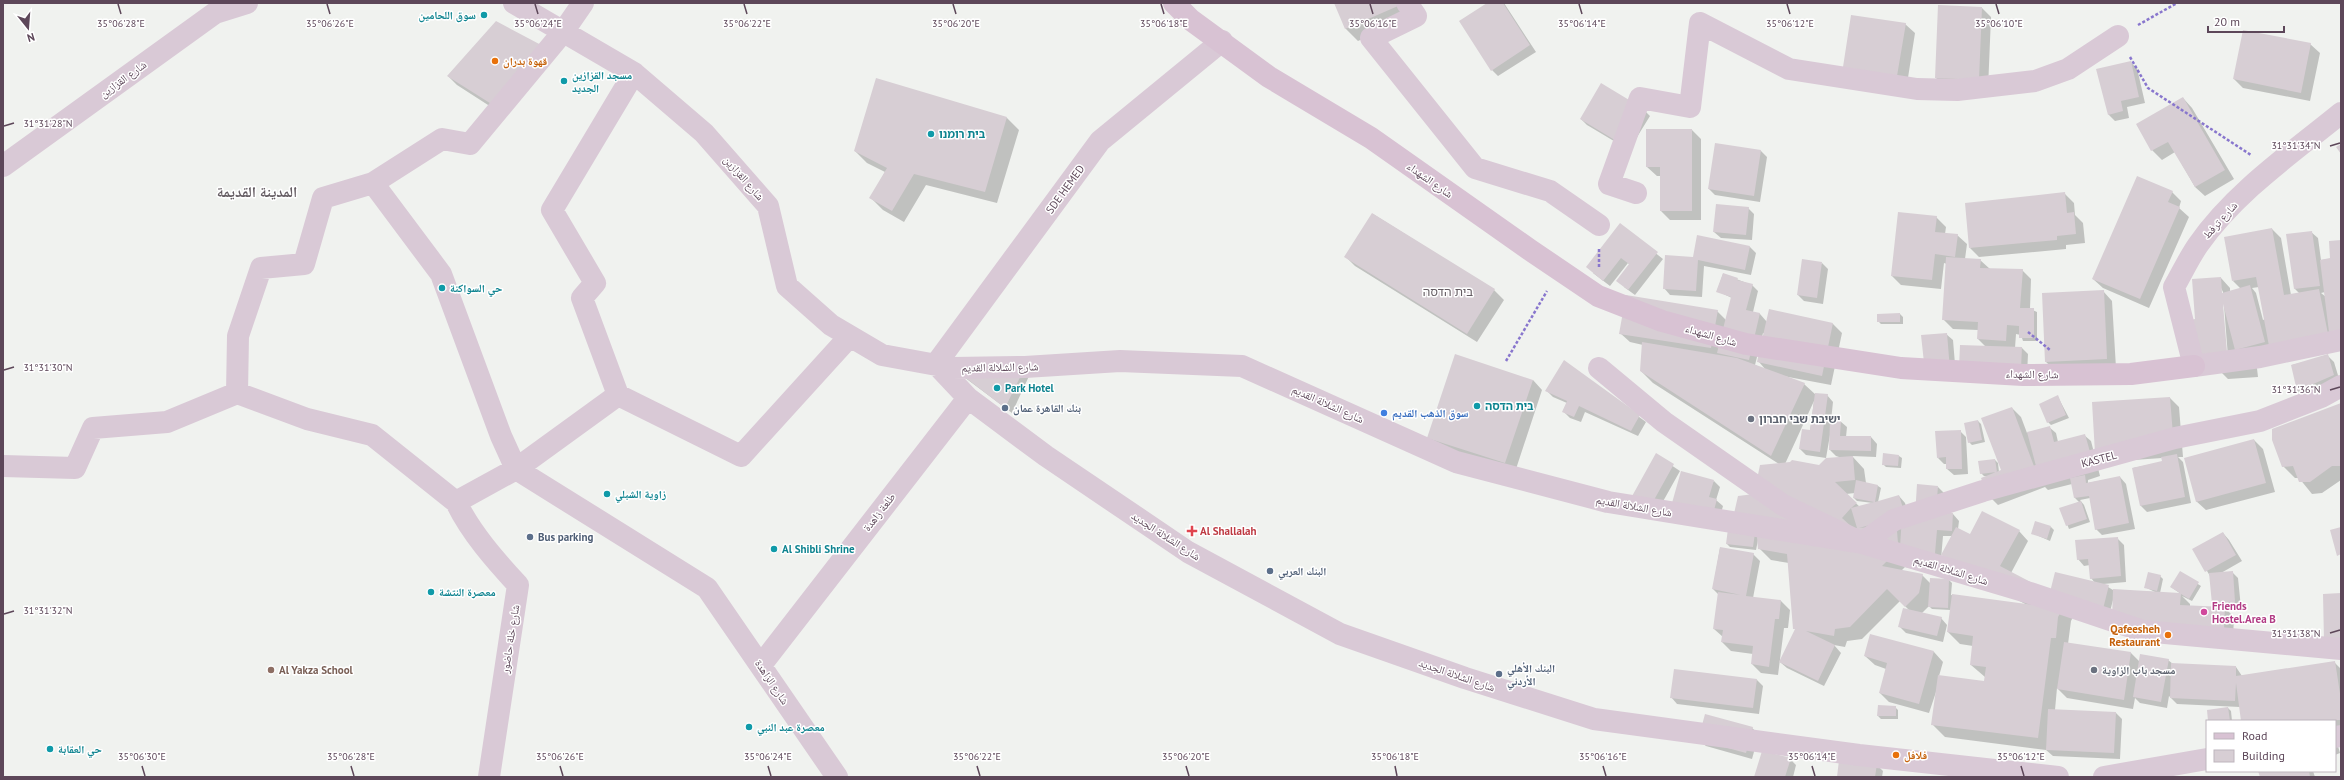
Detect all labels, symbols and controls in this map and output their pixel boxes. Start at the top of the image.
north arrow [8,8,48,48]
place label: سوق اللحامين [419,8,476,23]
scale bar [2208,8,2284,34]
marker: سوق اللحامين [479,10,489,20]
text: 20 m [2214,14,2240,29]
text: 35°06'28"E [97,17,145,30]
text: 35°06'26"E [306,17,354,30]
text: 35°06'24"E [514,17,562,30]
text: 35°06'22"E [723,17,771,30]
text: 35°06'20"E [932,17,980,30]
text: 35°06'18"E [1140,17,1188,30]
text: 35°06'16"E [1349,17,1397,30]
text: 35°06'14"E [1558,17,1606,30]
text: 35°06'12"E [1766,17,1814,30]
text: 35°06'10"E [1975,17,2023,30]
text: N [25,30,36,45]
place label: قهوة بدران [503,54,547,69]
marker: قهوة بدران [490,56,500,66]
street label: شارع القزازين [97,57,149,101]
place label: مسجد القزازين الجديد [572,68,632,95]
marker: مسجد القزازين الجديد [559,76,569,86]
text: 31°31'28"N [23,117,73,130]
place label: בית רומנו [939,127,986,141]
marker: בית רומנו [926,129,936,139]
text: 31°31'34"N [2271,139,2321,152]
street label: شارع القزازين [721,153,767,203]
street label: شارع الشهداء [1404,159,1456,201]
street label: SDE HEMED [1043,162,1087,216]
district label: المدينة القديمة [217,182,297,201]
street label: شارع ترفط [2200,199,2240,241]
place label: حي السواكنة [450,281,502,297]
marker: حي السواكنة [437,283,447,293]
district label: בית הדסה [1423,284,1473,299]
street label: شارع الشهداء [1684,321,1738,349]
street label: شارع الشلالة القديم [961,359,1039,376]
text: 31°31'30"N [23,361,73,374]
street label: شارع الشهداء [2005,367,2059,381]
place label: Park Hotel [1005,381,1055,395]
street label: شارع الشلالة القديم [1290,382,1366,427]
marker: Park Hotel [992,383,1002,393]
text: 31°31'36"N [2271,383,2321,396]
place label: בית הדסה [1485,399,1534,413]
place label: بنك القاهرة عمان [1013,401,1081,416]
marker: בית הדסה [1472,401,1482,411]
marker: بنك القاهرة عمان [1000,403,1010,413]
place label: سوق الذهب القديم [1392,406,1469,421]
marker: سوق الذهب القديم [1379,408,1389,418]
place label: ישיבת שבי חברון [1759,412,1840,426]
marker: ישיבת שבי חברון [1746,414,1756,424]
street label: KASTEL [2080,447,2119,470]
place label: زاوية الشبلي [615,487,666,503]
marker: زاوية الشبلي [602,489,612,499]
street label: طلعة زاهدة [860,490,898,534]
street label: شارع الشلالة القديم [1595,492,1673,521]
street label: شارع الشلالة الجديد [1129,508,1203,564]
place label: Al Shallalah [1200,524,1257,538]
marker: Al Shallalah [1187,526,1197,536]
place label: Bus parking [538,530,593,544]
marker: Bus parking [525,532,535,542]
place label: Al Shibli Shrine [782,542,855,556]
marker: Al Shibli Shrine [769,544,779,554]
street label: شارع الشلالة القديم [1912,552,1990,589]
place label: البنك العربي [1278,564,1326,580]
marker: البنك العربي [1265,566,1275,576]
place label: معصرة النتشة [439,585,496,599]
marker: معصرة النتشة [426,587,436,597]
place label: Friends Hostel.Area B [2212,599,2276,626]
text: 31°31'32"N [23,604,73,617]
street label: شارع خلة حاضور [498,604,522,675]
marker: Friends Hostel.Area B [2199,607,2209,617]
place label: Qafeesheh Restaurant [2109,622,2160,649]
text: 31°31'38"N [2271,627,2321,640]
marker: Qafeesheh Restaurant [2163,630,2173,640]
street label: شارع الشلالة الجديد [1417,655,1497,695]
street label: شارع الزاهدة [752,657,792,707]
place label: البنك الأهلي الأردني [1507,661,1555,690]
place label: Al Yakza School [279,663,354,677]
place label: مسجد باب الزاوية [2102,663,2175,677]
marker: Al Yakza School [266,665,276,675]
marker: مسجد باب الزاوية [2089,665,2099,675]
marker: البنك الأهلي الأردني [1494,669,1504,679]
place label: معصرة عبد النبي [757,720,825,736]
legend [2206,720,2336,772]
marker: معصرة عبد النبي [744,722,754,732]
text: Road [2242,728,2267,743]
place label: حي العقابة [58,742,102,758]
marker: حي العقابة [45,744,55,754]
place label: فلافل [1904,748,1927,763]
text: Building [2242,748,2285,763]
text: 35°06'30"E [118,750,166,763]
text: 35°06'28"E [327,750,375,763]
text: 35°06'26"E [536,750,584,763]
text: 35°06'24"E [744,750,792,763]
text: 35°06'22"E [953,750,1001,763]
text: 35°06'20"E [1162,750,1210,763]
text: 35°06'18"E [1371,750,1419,763]
text: 35°06'16"E [1579,750,1627,763]
text: 35°06'14"E [1788,750,1836,763]
marker: فلافل [1891,750,1901,760]
text: 35°06'12"E [1997,750,2045,763]

